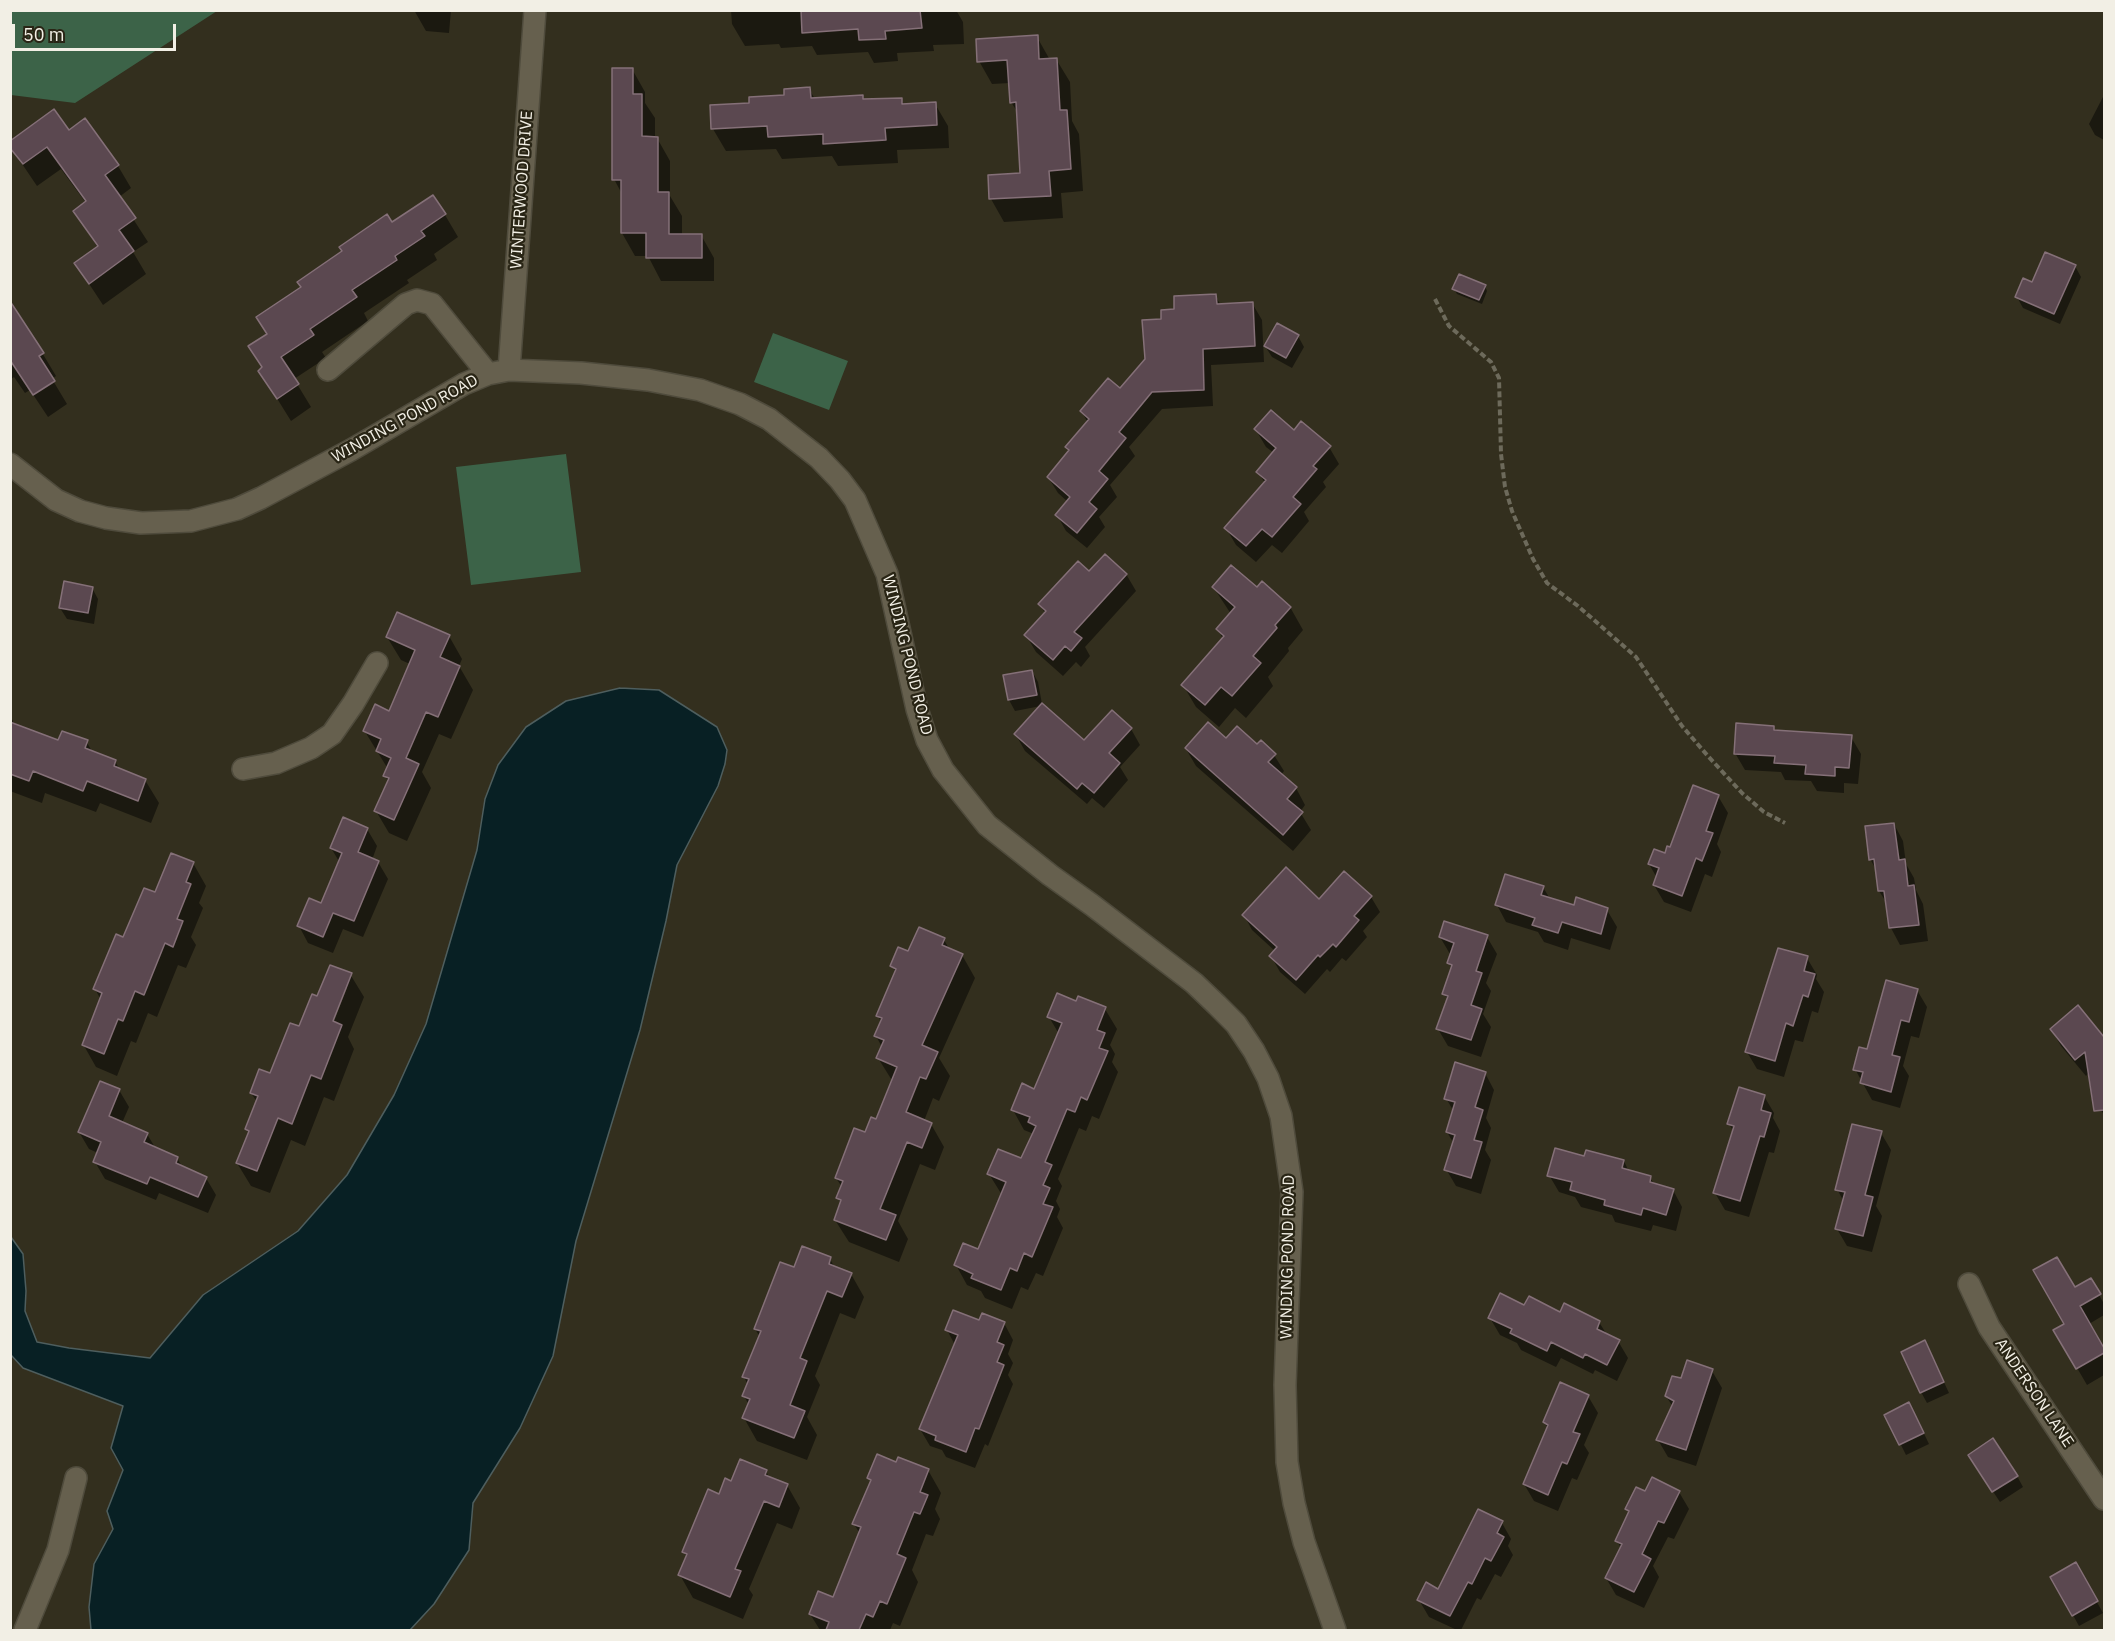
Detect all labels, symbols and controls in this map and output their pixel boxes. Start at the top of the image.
scale bar [15,12,178,50]
text: 50 m [23,23,65,46]
street label: WINTERWOOD DRIVE [507,110,537,270]
street label: WINDING POND ROAD [328,371,482,467]
street label: WINDING POND ROAD [878,573,936,737]
street label: WINDING POND ROAD [1277,1175,1299,1339]
street label: ANDERSON LANE [1991,1335,2077,1451]

